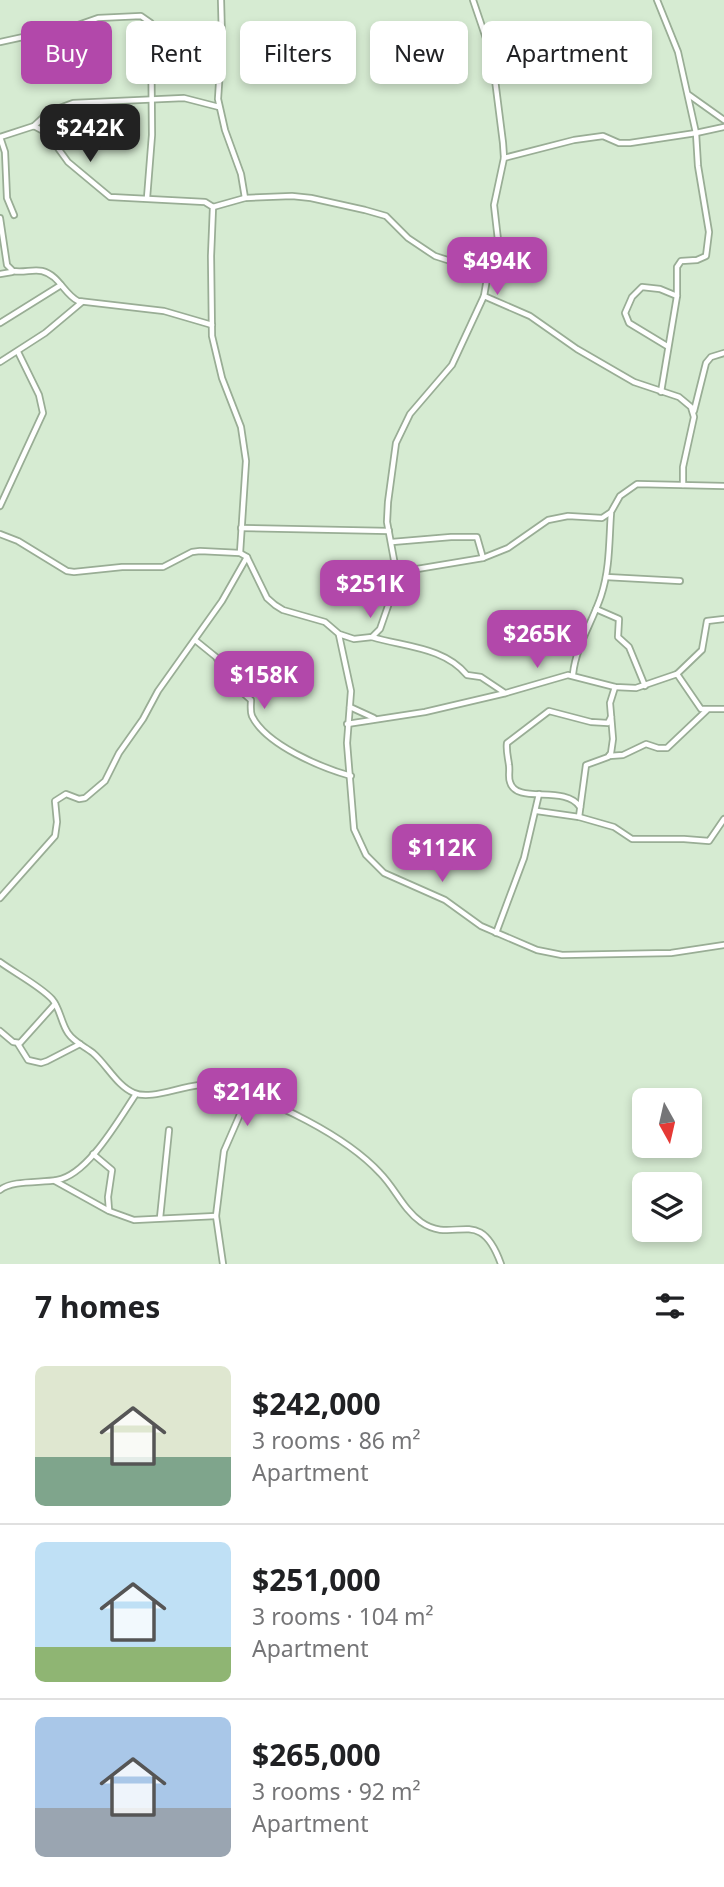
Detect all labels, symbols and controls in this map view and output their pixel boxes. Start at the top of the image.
chip: Buy [21,21,112,84]
chip: Rent [126,21,226,84]
chip: Filters [240,21,356,84]
chip: New [370,21,468,84]
chip: Apartment [482,21,652,84]
pin: $242K [41,104,139,164]
text: $242K [56,111,124,143]
pin: $494K [448,238,546,297]
text: $494K [463,244,531,276]
pin: $251K [321,560,419,620]
text: $251K [336,567,404,599]
pin: $265K [488,610,586,670]
text: $265K [503,617,571,649]
pin: $158K [215,652,313,711]
text: $158K [230,658,298,690]
pin: $112K [393,824,491,884]
text: $112K [408,831,476,863]
pin: $214K [198,1068,296,1128]
text: $214K [213,1075,281,1107]
north arrow [632,1088,702,1158]
map controls [632,1088,702,1242]
button: layers [632,1172,702,1242]
text: 7 homes [35,1286,160,1327]
icon: filters [651,1287,689,1325]
text: $242,000 [252,1383,381,1424]
icon: home [91,1394,175,1478]
text: 3 rooms · 86 m² [252,1424,421,1456]
text: Apartment [252,1456,369,1488]
text: $251,000 [252,1559,381,1600]
icon: home [91,1570,175,1654]
text: 3 rooms · 104 m² [252,1600,434,1632]
text: Apartment [252,1632,369,1664]
text: $265,000 [252,1734,381,1775]
icon: home [91,1745,175,1829]
text: 3 rooms · 92 m² [252,1775,421,1807]
text: Apartment [252,1807,369,1839]

